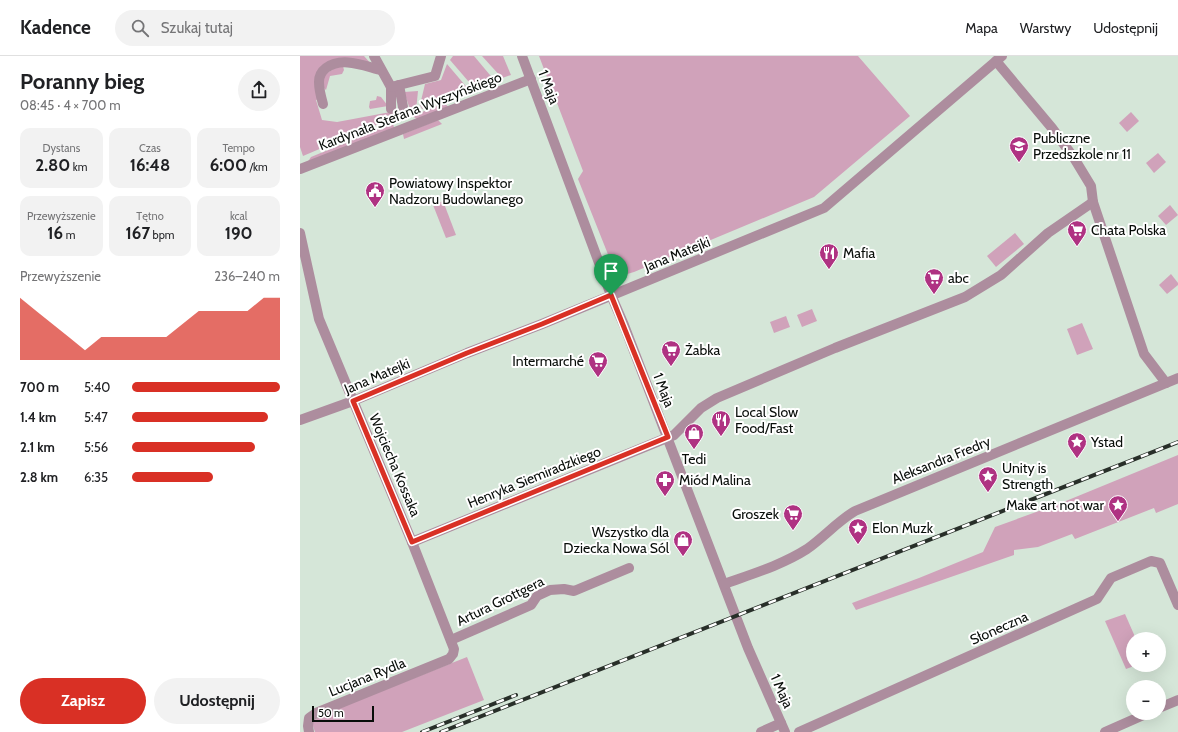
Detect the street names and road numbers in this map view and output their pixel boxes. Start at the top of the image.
street label: 1 Maja [534,67,564,107]
street label: Kardynała Stefana Wyszyńskiego [316,68,504,154]
street label: Jana Matejki [640,233,713,276]
street label: Jana Matejki [340,354,413,398]
street label: 1 Maja [649,370,679,410]
street label: Wojciecha Kossaka [365,411,425,519]
street label: Aleksandra Fredry [889,432,993,488]
street label: Henryka Siemiradzkiego [465,442,604,512]
street label: Artura Grottgera [453,572,547,630]
street label: Słoneczna [967,607,1031,649]
street label: Lucjana Rydla [326,653,408,701]
street label: 1 Maja [767,671,798,711]

